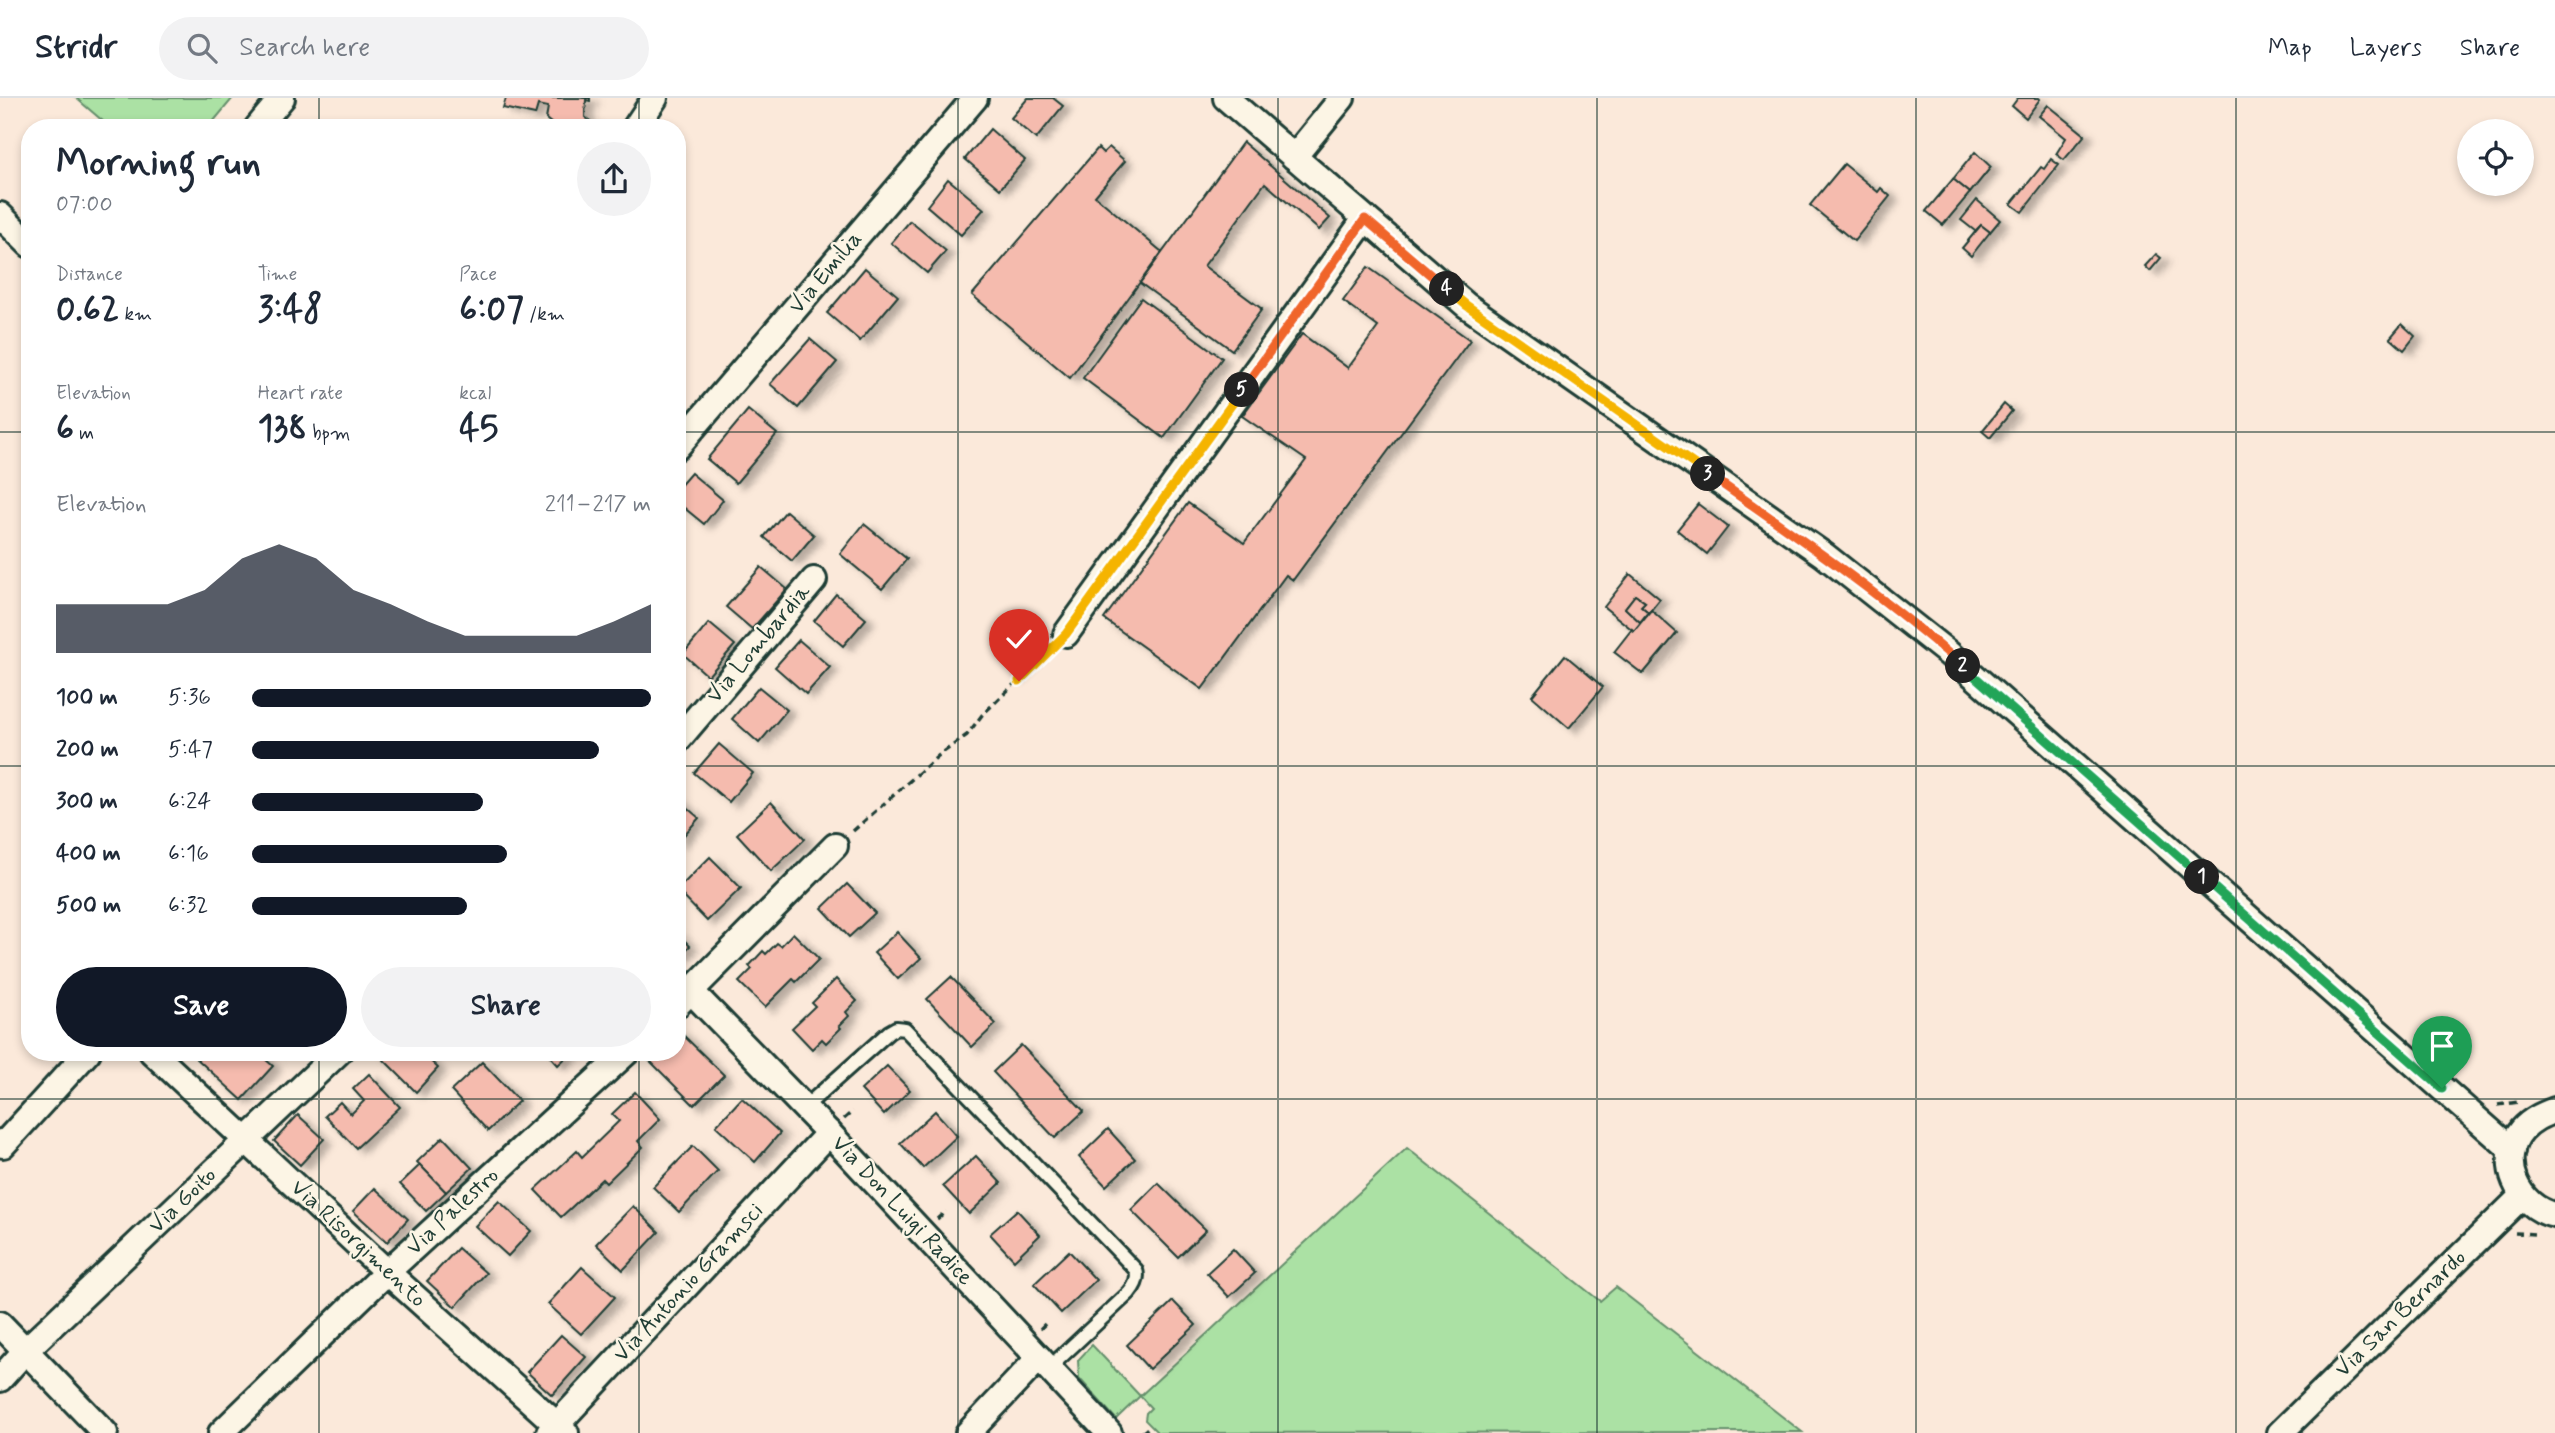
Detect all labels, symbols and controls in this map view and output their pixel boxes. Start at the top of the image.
search box [159,17,649,80]
text: Stridr [35,26,117,70]
icon: search [183,29,221,67]
text: Search here [239,31,370,65]
text: Map [2268,33,2312,64]
text: Layers [2350,33,2422,64]
text: Share [2460,33,2520,64]
map controls [2457,119,2534,196]
button: locate [2457,119,2534,196]
text: Morning run [56,139,261,188]
button: share [577,142,651,216]
text: 07:00 [56,190,113,220]
street label: Via Emilia [783,225,869,321]
text: Distance [56,262,123,287]
text: Time [258,262,297,287]
text: Pace [459,262,497,287]
pin: 4 [1430,272,1464,306]
text: 4 [1441,276,1452,301]
text: 0.62 [56,287,119,333]
text: 3:48 [258,287,322,333]
text: 6:07 [459,287,524,333]
text: km [119,302,152,327]
text: /km [524,302,565,327]
pin: 5 [1224,372,1260,408]
text: 5 [1236,377,1247,402]
text: Elevation [56,381,131,406]
text: Heart rate [258,381,343,406]
text: kcal [459,381,491,406]
text: 6 [56,406,74,452]
text: 138 [258,406,307,452]
text: 45 [459,406,498,452]
text: m [74,421,94,446]
text: bpm [307,421,350,446]
pin: 3 [1690,456,1726,492]
text: 3 [1703,461,1712,486]
text: Elevation [56,490,147,520]
text: 211–217 m [545,490,651,520]
street label: Via Lombardia [700,578,818,710]
pin [989,609,1049,681]
icon: check [1000,620,1038,658]
pin: 2 [1946,648,1980,684]
text: 2 [1958,653,1967,678]
text: 100 m [56,683,118,713]
text: 5:36 [168,683,211,713]
text: 200 m [56,735,119,765]
text: 5:47 [168,735,213,765]
text: 300 m [56,787,118,817]
text: 6:24 [168,787,211,817]
text: 400 m [56,839,121,869]
text: 6:16 [168,839,209,869]
pin: 1 [2184,860,2220,894]
text: 1 [2197,864,2206,889]
text: 500 m [56,891,121,921]
text: 6:32 [168,891,208,921]
button: Save [56,967,347,1047]
button: Share [361,967,651,1047]
pin [2412,1016,2472,1088]
icon: arrive [2423,1027,2461,1065]
street label: Via Don Luigi Radice [824,1129,980,1293]
street label: Via Goito [142,1161,224,1241]
street label: Via Palestro [400,1161,506,1263]
street label: Via Risorgimento [284,1173,432,1315]
street label: Via Antonio Gramsci [607,1197,771,1369]
street label: Via San Bernardo [2329,1243,2473,1384]

